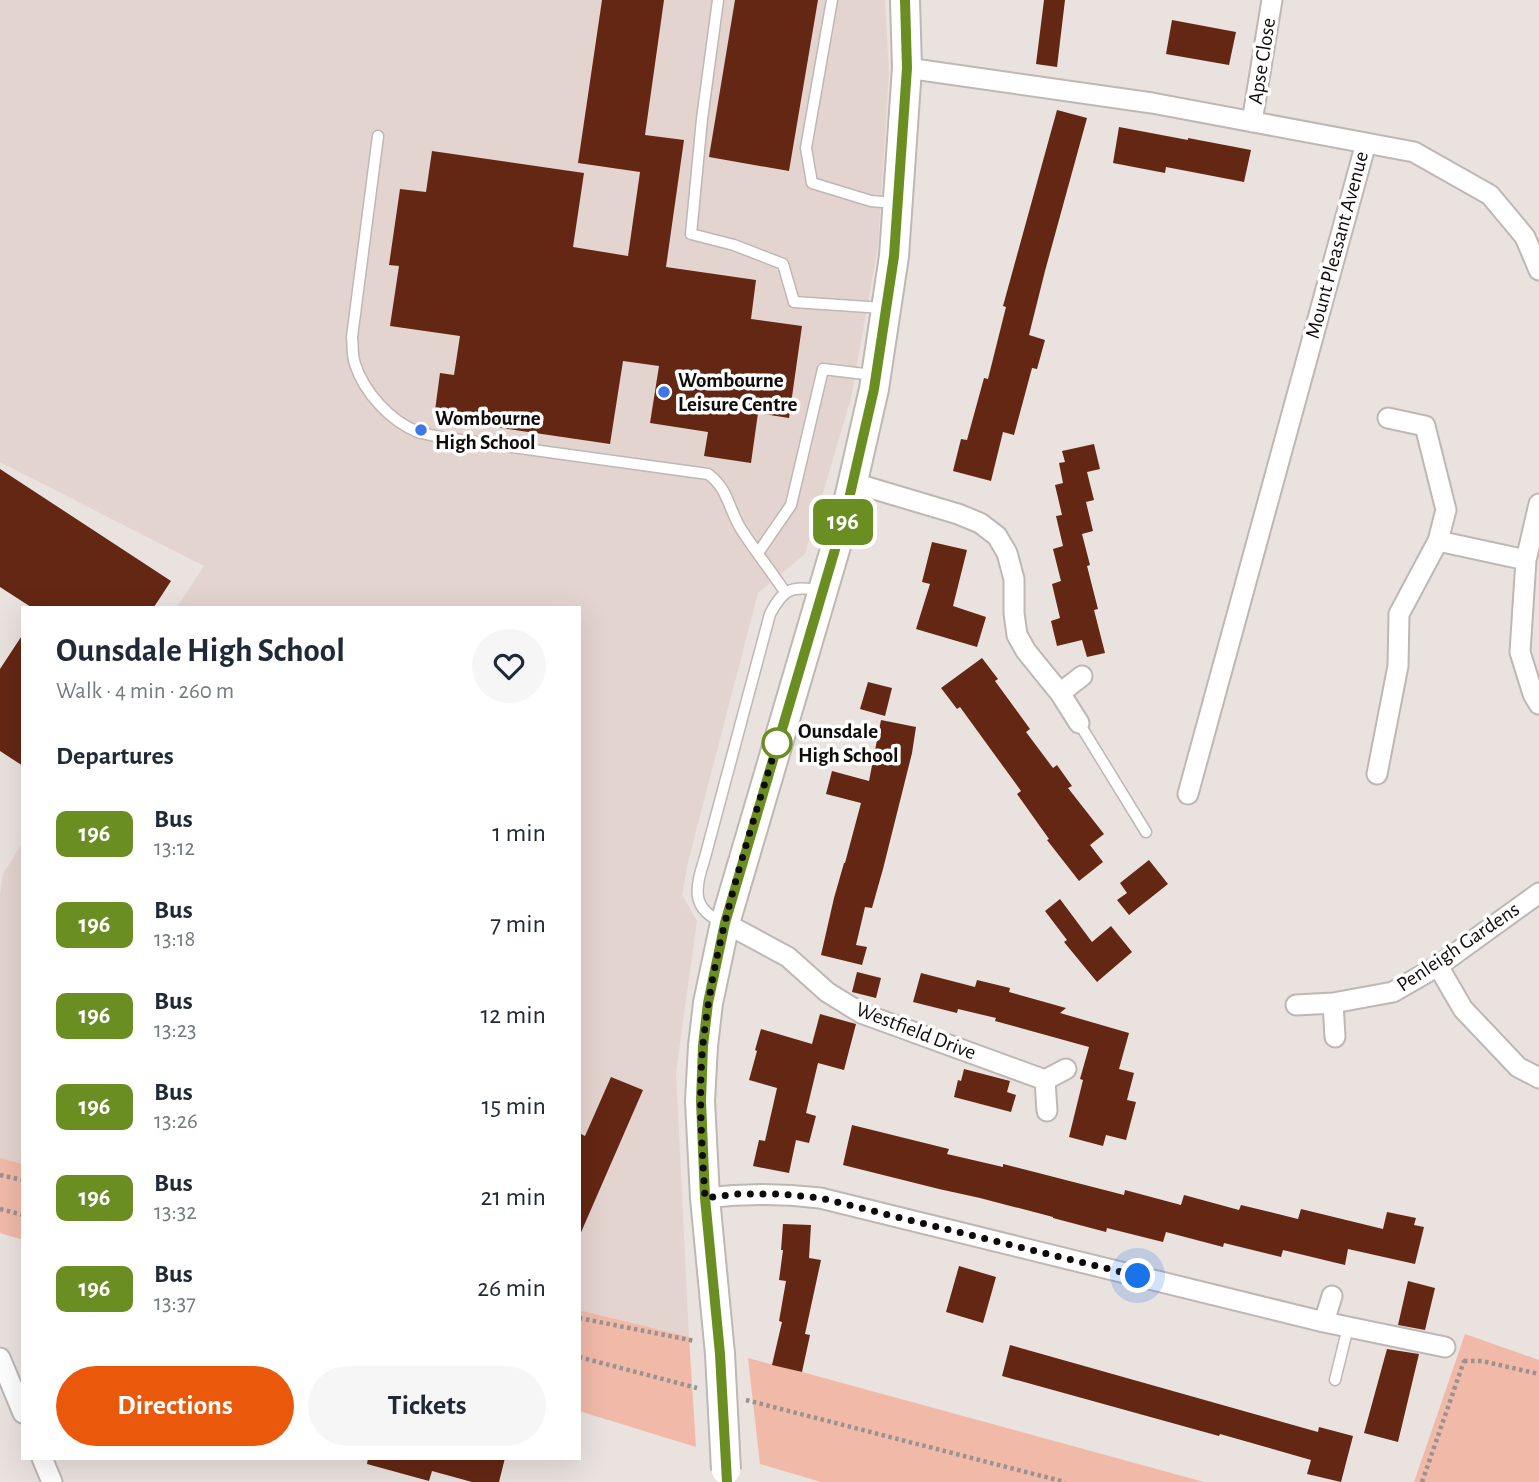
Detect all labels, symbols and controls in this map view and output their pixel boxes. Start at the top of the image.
street label: Apse Close [1245,16,1279,106]
street label: Mount Pleasant Avenue [1302,149,1372,341]
place label: Wombourne Leisure Centre [678,370,798,415]
marker: Wombourne Leisure Centre [656,384,672,400]
place label: Wombourne High School [435,408,541,453]
marker: Wombourne High School [413,422,429,438]
line badge: 196 [803,499,883,545]
text: 196 [827,510,859,534]
button: heart [472,629,546,703]
text: Ounsdale High School [56,635,345,668]
text: Walk · 4 min · 260 m [56,680,234,703]
place label: Ounsdale High School [798,721,899,766]
marker: Ounsdale High School [762,728,792,758]
text: Departures [56,743,174,769]
text: Bus [154,806,193,832]
text: 1 min [492,820,546,846]
text: 196 [79,822,110,846]
text: 13:12 [154,837,195,860]
text: Bus [154,897,193,923]
street label: Penleigh Gardens [1393,898,1523,996]
text: 7 min [490,911,546,937]
text: 196 [79,913,110,937]
text: 13:18 [154,928,195,951]
text: Bus [154,988,193,1014]
street label: Westfield Drive [853,999,979,1063]
text: 12 min [480,1002,546,1028]
text: 196 [79,1004,110,1028]
text: 13:23 [154,1019,197,1042]
text: Bus [154,1079,193,1105]
text: 15 min [481,1093,546,1119]
text: 196 [79,1095,110,1119]
text: 13:26 [154,1110,198,1133]
text: Bus [154,1170,193,1196]
text: 21 min [480,1184,546,1210]
text: 196 [79,1186,110,1210]
text: 13:32 [154,1201,197,1224]
your location [1120,1258,1155,1293]
text: Bus [154,1261,193,1287]
text: 26 min [477,1275,546,1301]
text: 196 [79,1277,110,1301]
text: 13:37 [154,1292,196,1315]
button: Directions [56,1366,294,1446]
button: Tickets [308,1366,546,1446]

